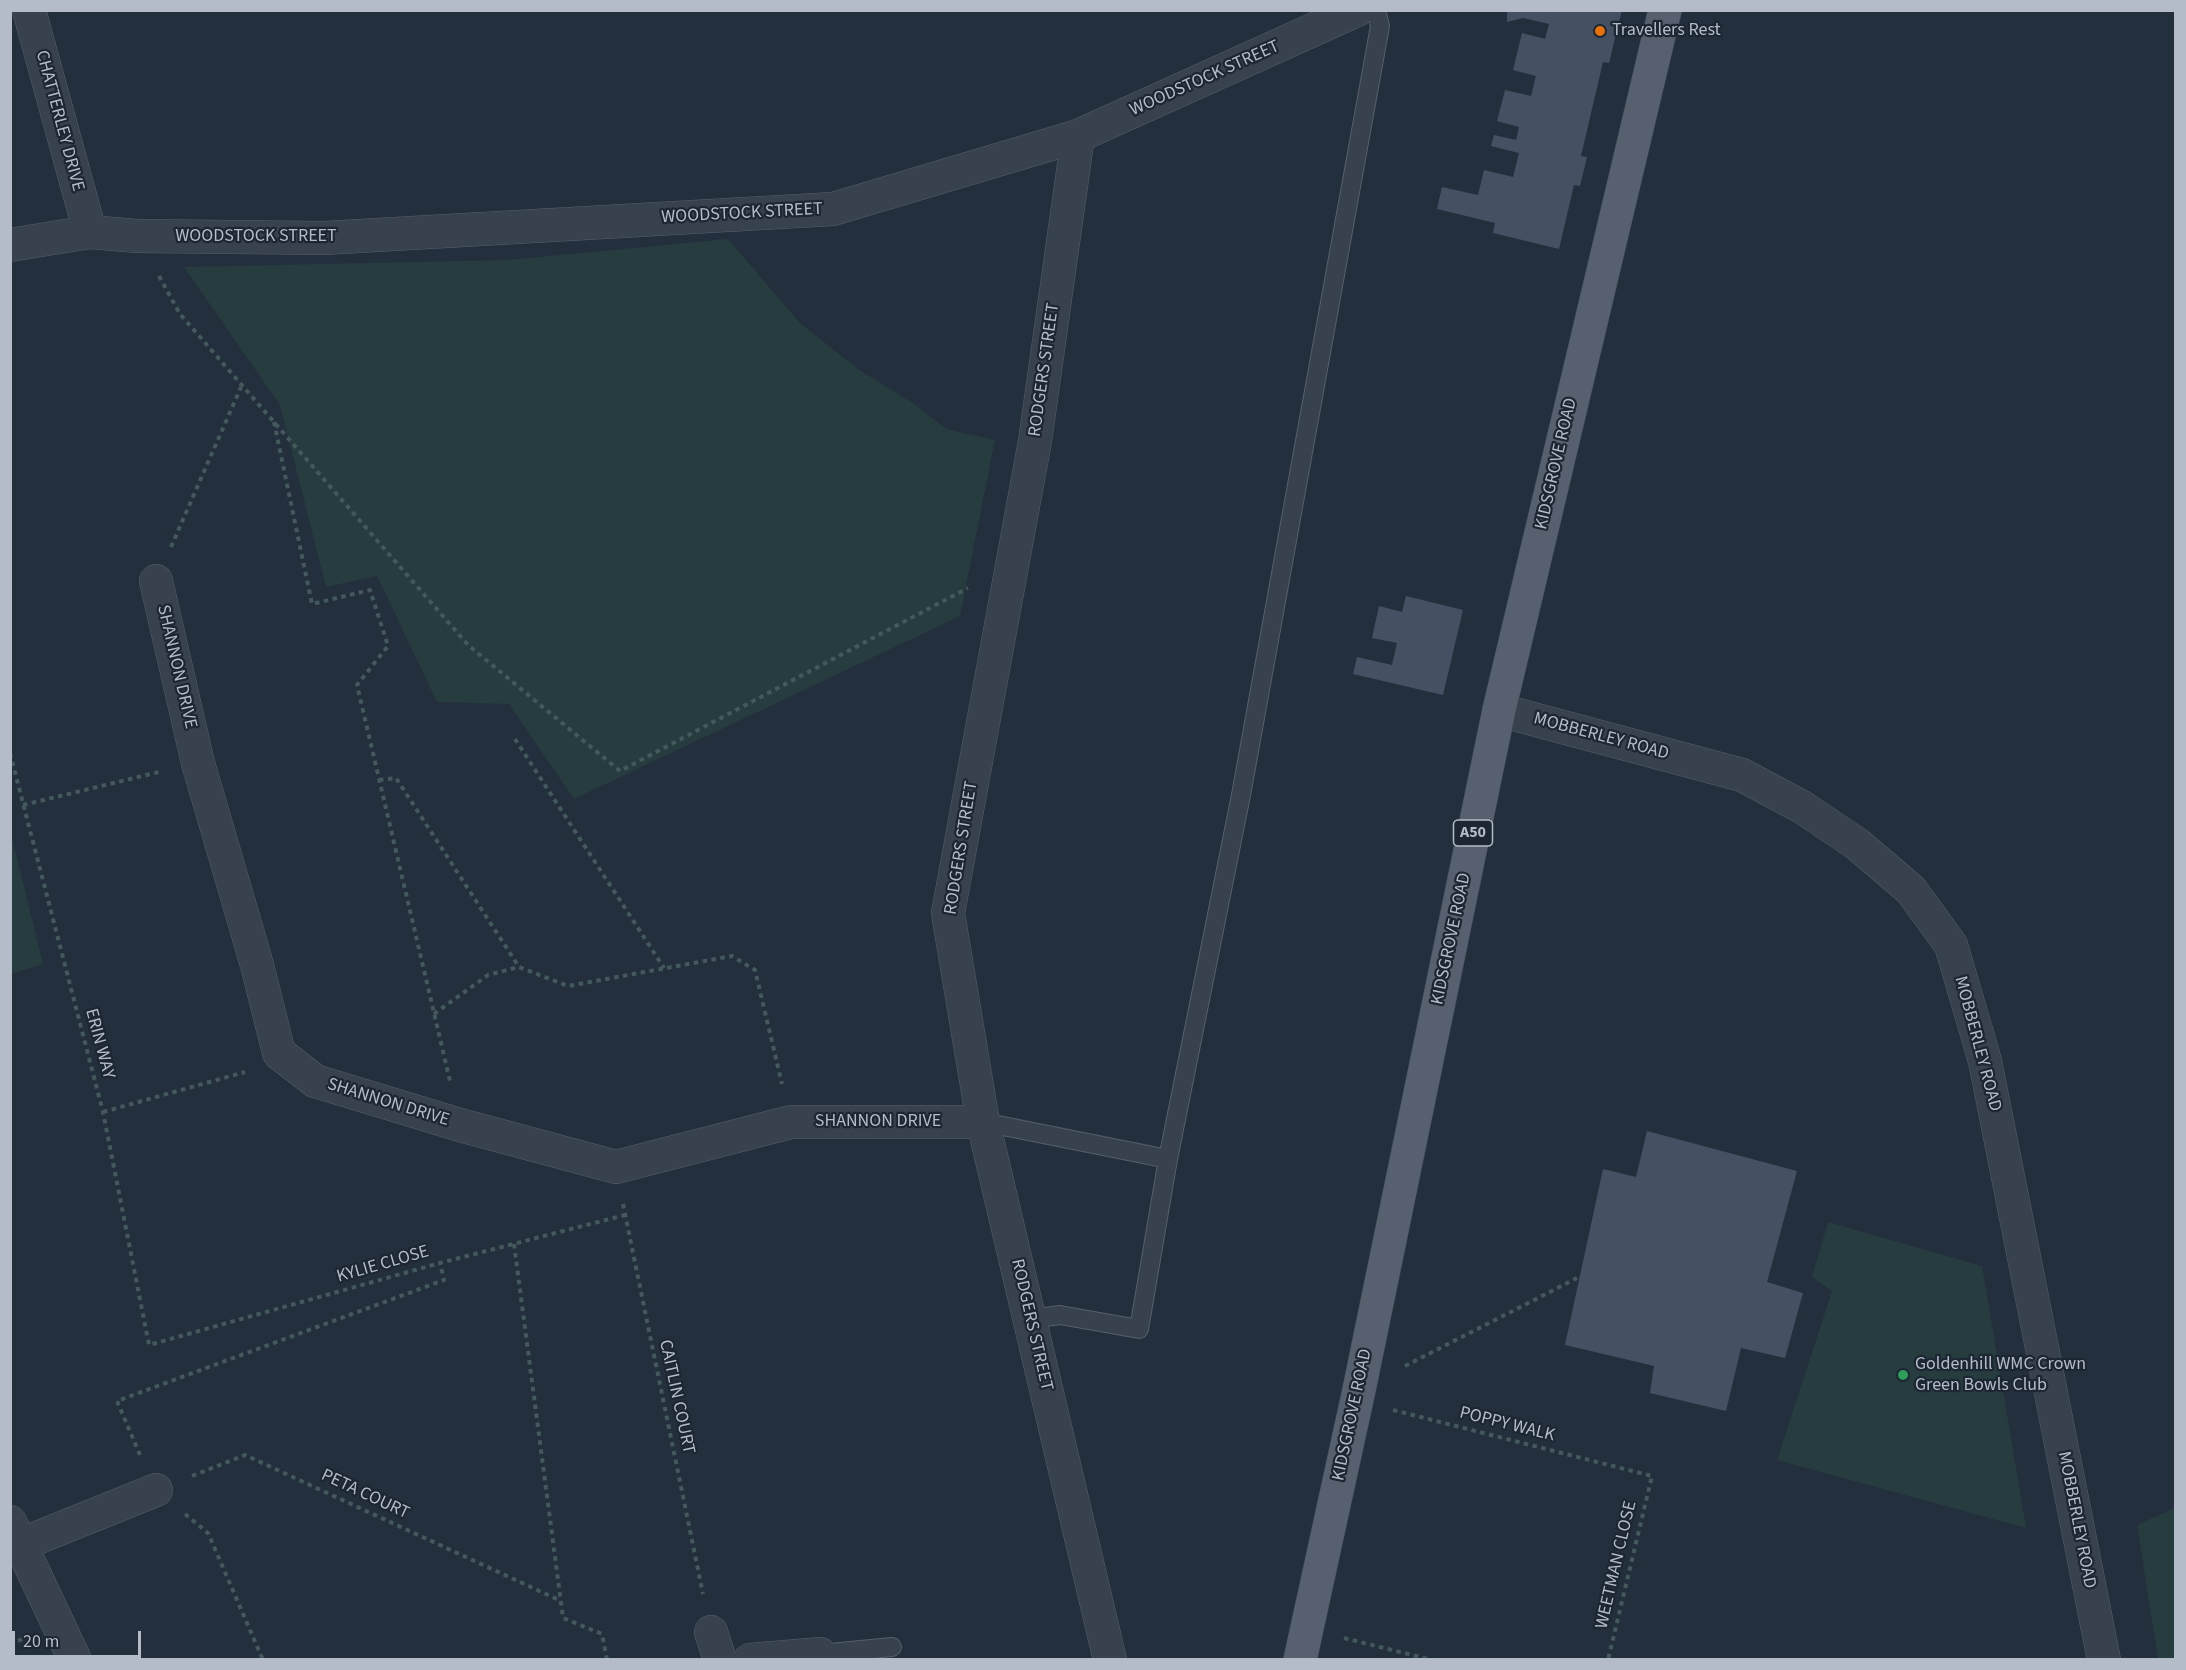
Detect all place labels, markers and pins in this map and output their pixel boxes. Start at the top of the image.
place label: Travellers Rest [1612,20,1721,42]
marker: Travellers Rest [1593,24,1607,38]
place label: Goldenhill WMC Crown Green Bowls Club [1915,1354,2086,1396]
marker: Goldenhill WMC Crown Green Bowls Club [1896,1368,1910,1382]

